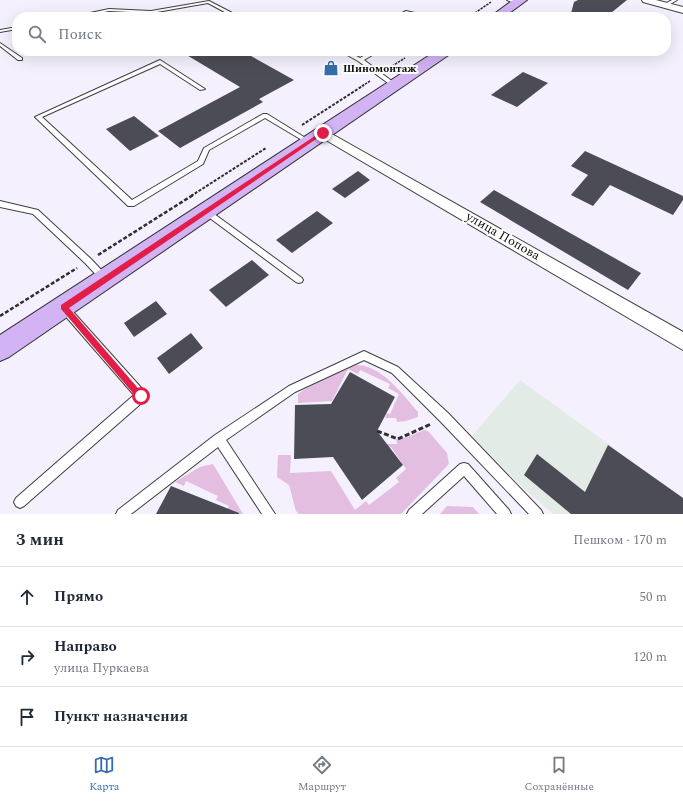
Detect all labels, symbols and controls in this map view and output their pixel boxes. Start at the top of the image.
search box [12,12,671,56]
icon: search [26,23,48,45]
text: Поиск [58,23,102,46]
shop icon: Шиномонтаж [322,59,340,77]
place label: Шиномонтаж [343,60,417,77]
route end [314,124,332,142]
street label: улица Попова [461,206,545,266]
route start [132,387,150,405]
text: 3 мин [16,527,64,553]
text: Пешком · 170 m [573,530,667,550]
text: Прямо [54,585,103,608]
icon: ahead [16,586,38,608]
text: 50 m [640,587,667,607]
text: Направо [54,635,117,658]
icon: right [16,646,38,668]
text: 120 m [633,647,667,667]
text: улица Пуркаева [54,658,149,678]
text: Пункт назначения [54,705,188,728]
icon: arrive [16,706,38,728]
tab: Карта [89,754,119,795]
tab: Маршрут [298,754,346,795]
tab: Сохранённые [524,754,594,795]

